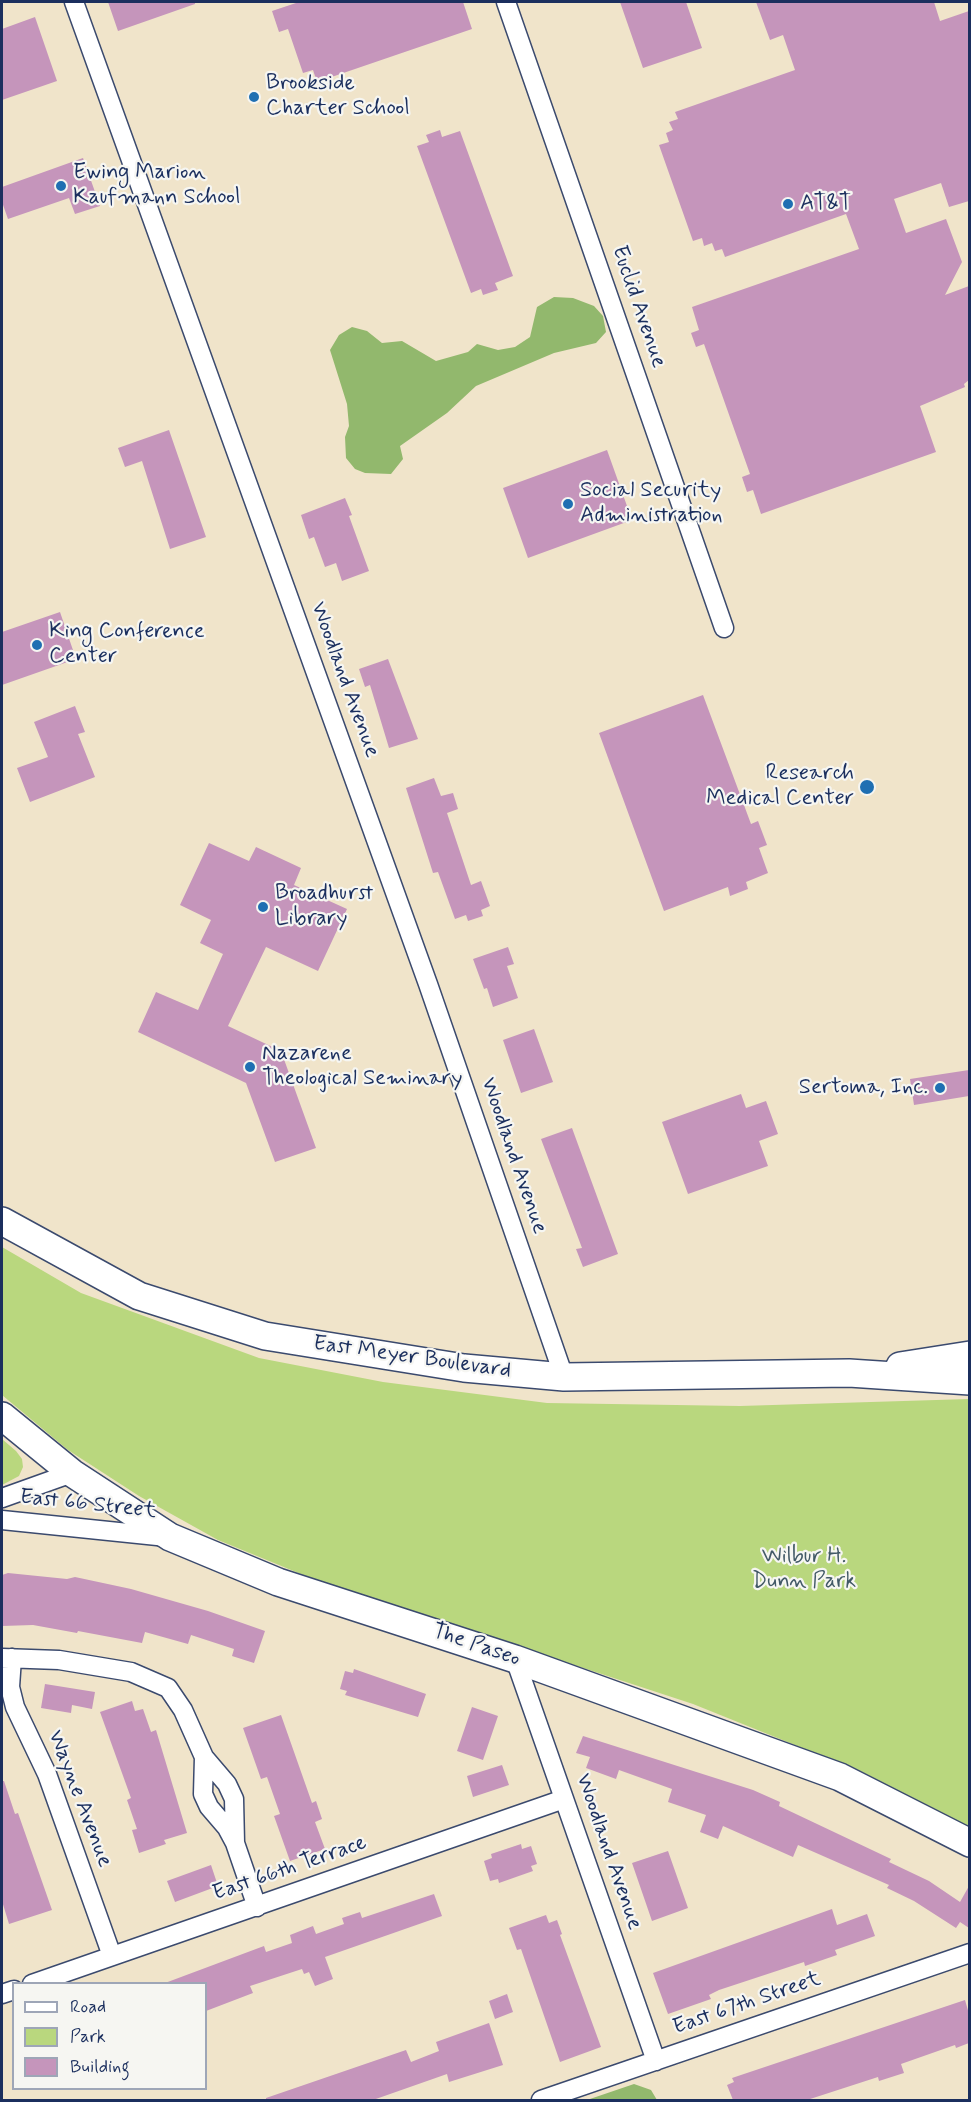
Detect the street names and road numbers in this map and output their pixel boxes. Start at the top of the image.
street label: Euclid Avenue [605,243,671,371]
street label: Woodland Avenue [304,599,384,761]
street label: Woodland Avenue [474,1075,552,1237]
street label: East Meyer Boulevard [311,1331,513,1385]
street label: East 66 Street [18,1485,158,1525]
street label: The Paseo [429,1619,523,1673]
street label: Wayne Avenue [41,1727,117,1871]
street label: Woodland Avenue [569,1771,647,1933]
street label: East 66th Terrace [210,1830,370,1908]
street label: East 67th Street [670,1966,824,2042]

